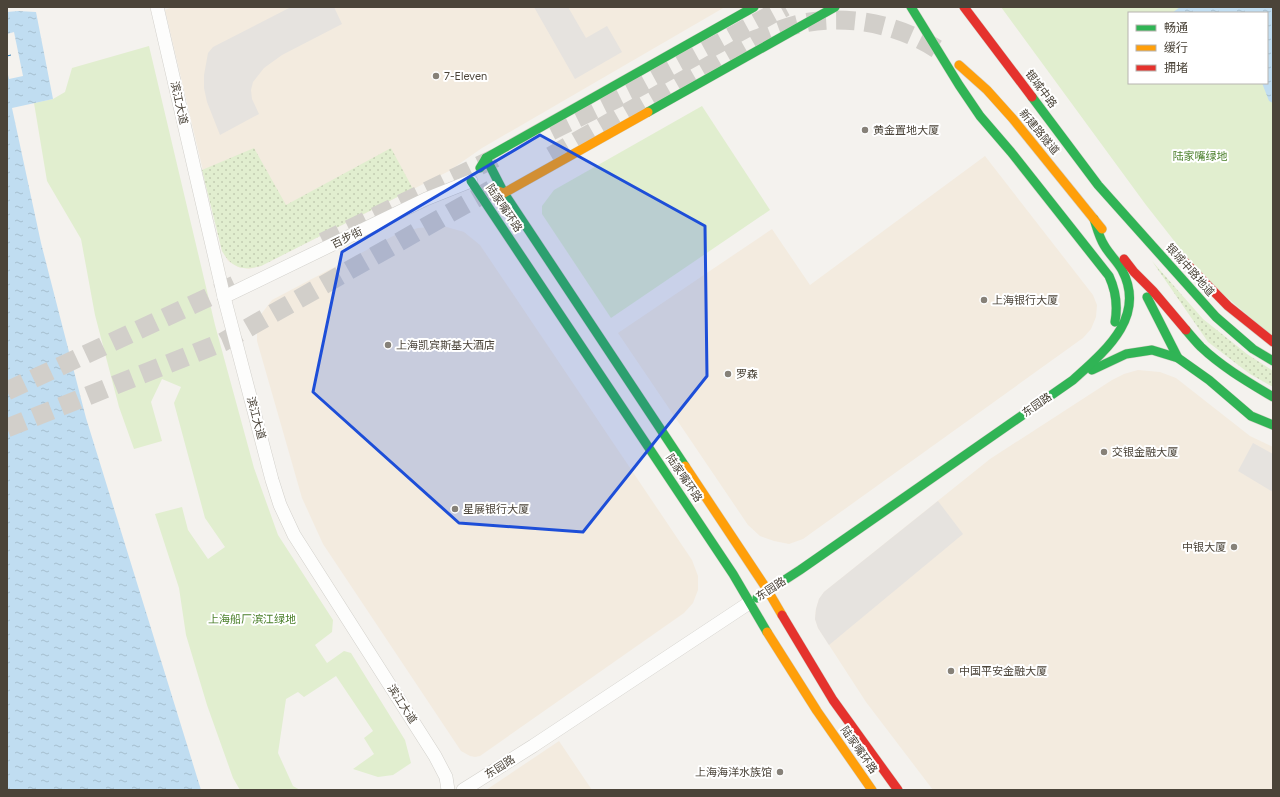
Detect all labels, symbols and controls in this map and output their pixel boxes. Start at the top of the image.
legend [1128,12,1268,84]
text: 畅通 [1164,21,1188,35]
text: 缓行 [1164,41,1188,55]
text: 拥堵 [1164,61,1188,75]
street label: 银城中路 [1023,68,1059,110]
place label: 7-Eleven [444,70,487,83]
marker: 7-Eleven [431,71,441,81]
street label: 滨江大道 [168,80,190,126]
street label: 新建路隧道 [1016,107,1062,157]
place label: 黄金置地大厦 [873,124,939,137]
marker: 黄金置地大厦 [860,125,870,135]
park label: 陆家嘴绿地 [1173,150,1228,163]
street label: 陆家嘴环路 [483,182,525,234]
street label: 百步街 [329,225,365,251]
street label: 银城中路地道 [1163,241,1217,299]
place label: 上海银行大厦 [992,294,1058,307]
marker: 上海银行大厦 [979,295,989,305]
place label: 上海凯宾斯基大酒店 [396,339,495,352]
marker: 上海凯宾斯基大酒店 [383,340,393,350]
place label: 罗森 [736,368,758,381]
marker: 罗森 [723,369,733,379]
street label: 东园路 [1020,390,1054,420]
street label: 滨江大道 [244,395,268,441]
place label: 交银金融大厦 [1112,446,1178,459]
marker: 交银金融大厦 [1099,447,1109,457]
street label: 陆家嘴环路 [663,452,705,504]
place label: 星展银行大厦 [463,503,529,516]
marker: 星展银行大厦 [450,504,460,514]
place label: 中银大厦 [1182,541,1226,554]
marker: 中银大厦 [1229,542,1239,552]
street label: 东园路 [754,575,788,603]
park label: 上海船厂滨江绿地 [208,613,296,626]
place label: 中国平安金融大厦 [959,665,1047,678]
marker: 中国平安金融大厦 [946,666,956,676]
street label: 滨江大道 [385,682,419,726]
street label: 陆家嘴环路 [838,724,880,776]
street label: 东园路 [483,753,517,781]
place label: 上海海洋水族馆 [695,766,772,779]
marker: 上海海洋水族馆 [775,767,785,777]

